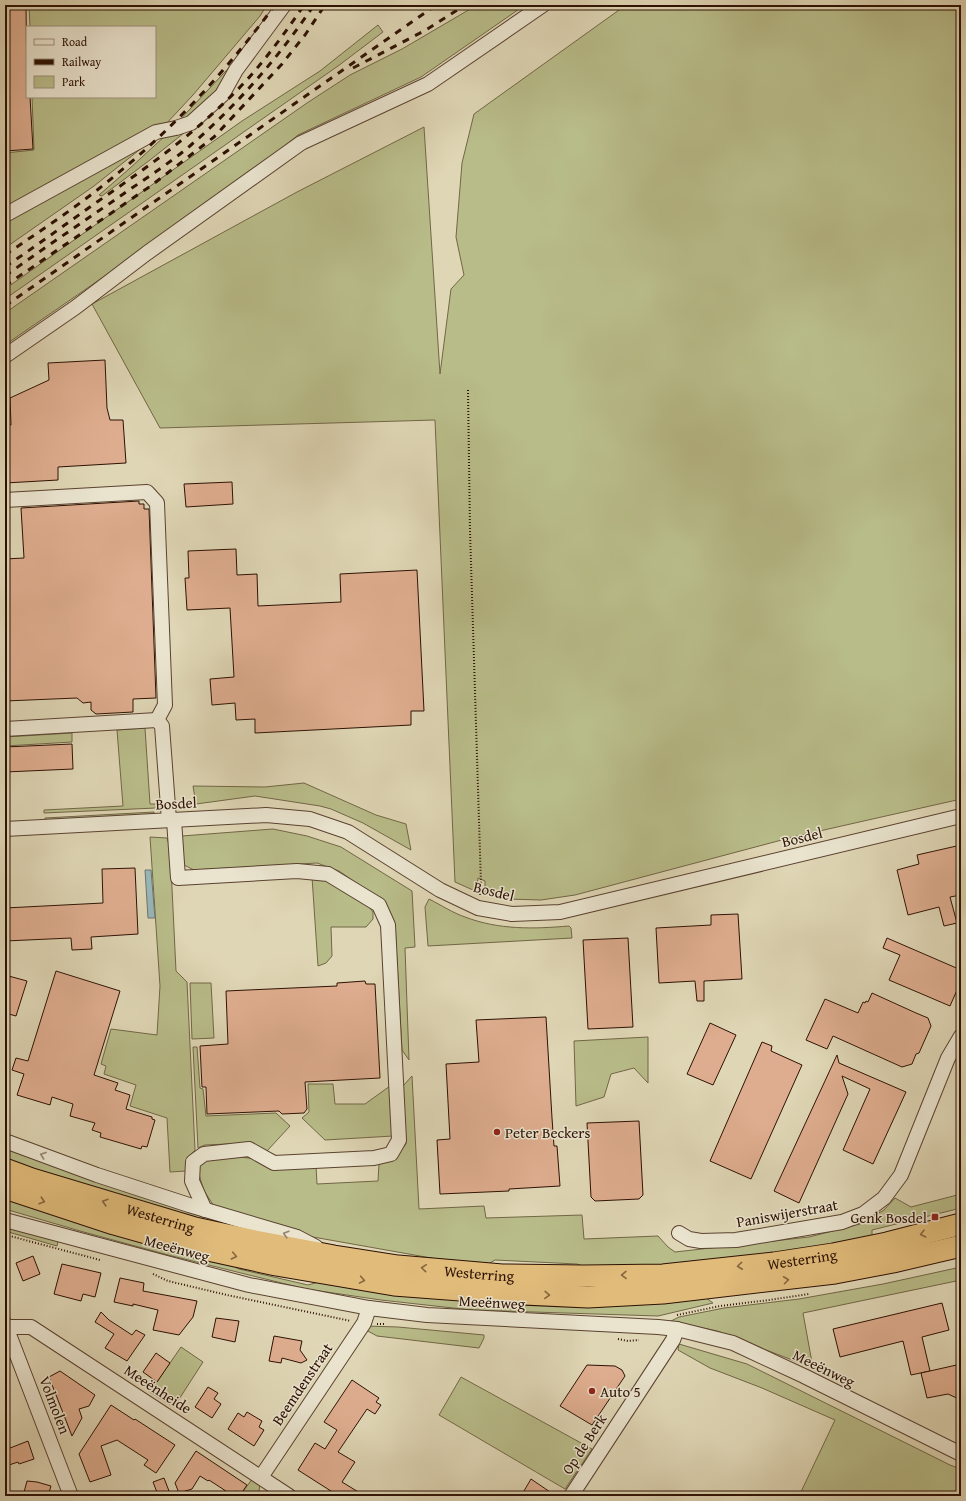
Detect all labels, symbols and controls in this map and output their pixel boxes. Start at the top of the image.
legend [26,26,156,98]
text: Road [62,33,88,50]
text: Railway [62,53,101,70]
text: Park [62,73,86,90]
street label: Bosdel [155,791,197,815]
street label: Bosdel [779,822,825,852]
street label: Bosdel [471,876,517,906]
place label: Peter Beckers [505,1122,590,1143]
marker: Peter Beckers [492,1127,502,1137]
one-way arrow [39,1152,46,1160]
street label: Paniswijerstraat [735,1194,840,1232]
one-way arrow [38,1196,45,1205]
one-way arrow [102,1198,109,1207]
street label: Westerring [124,1198,198,1238]
place label: Genk Bosdel [850,1207,927,1228]
marker: Genk Bosdel [930,1212,940,1222]
street label: Meeënweg [142,1229,212,1267]
one-way arrow [920,1229,927,1238]
one-way arrow [283,1230,290,1239]
street label: Westerring [766,1243,839,1274]
one-way arrow [231,1251,237,1259]
street label: Westerring [443,1260,515,1286]
one-way arrow [737,1262,743,1271]
one-way arrow [421,1264,427,1273]
one-way arrow [621,1271,627,1280]
one-way arrow [359,1275,365,1283]
one-way arrow [783,1276,789,1285]
street label: Meeënweg [458,1290,526,1314]
one-way arrow [544,1291,550,1299]
street label: Beemdenstraat [267,1338,338,1429]
street label: Meeënweg [789,1344,859,1392]
street label: Meeënheide [120,1359,196,1419]
street label: Volmolen [34,1373,76,1437]
place label: Auto 5 [600,1381,641,1402]
marker: Auto 5 [587,1386,597,1396]
street label: Op de Berk [557,1409,612,1478]

